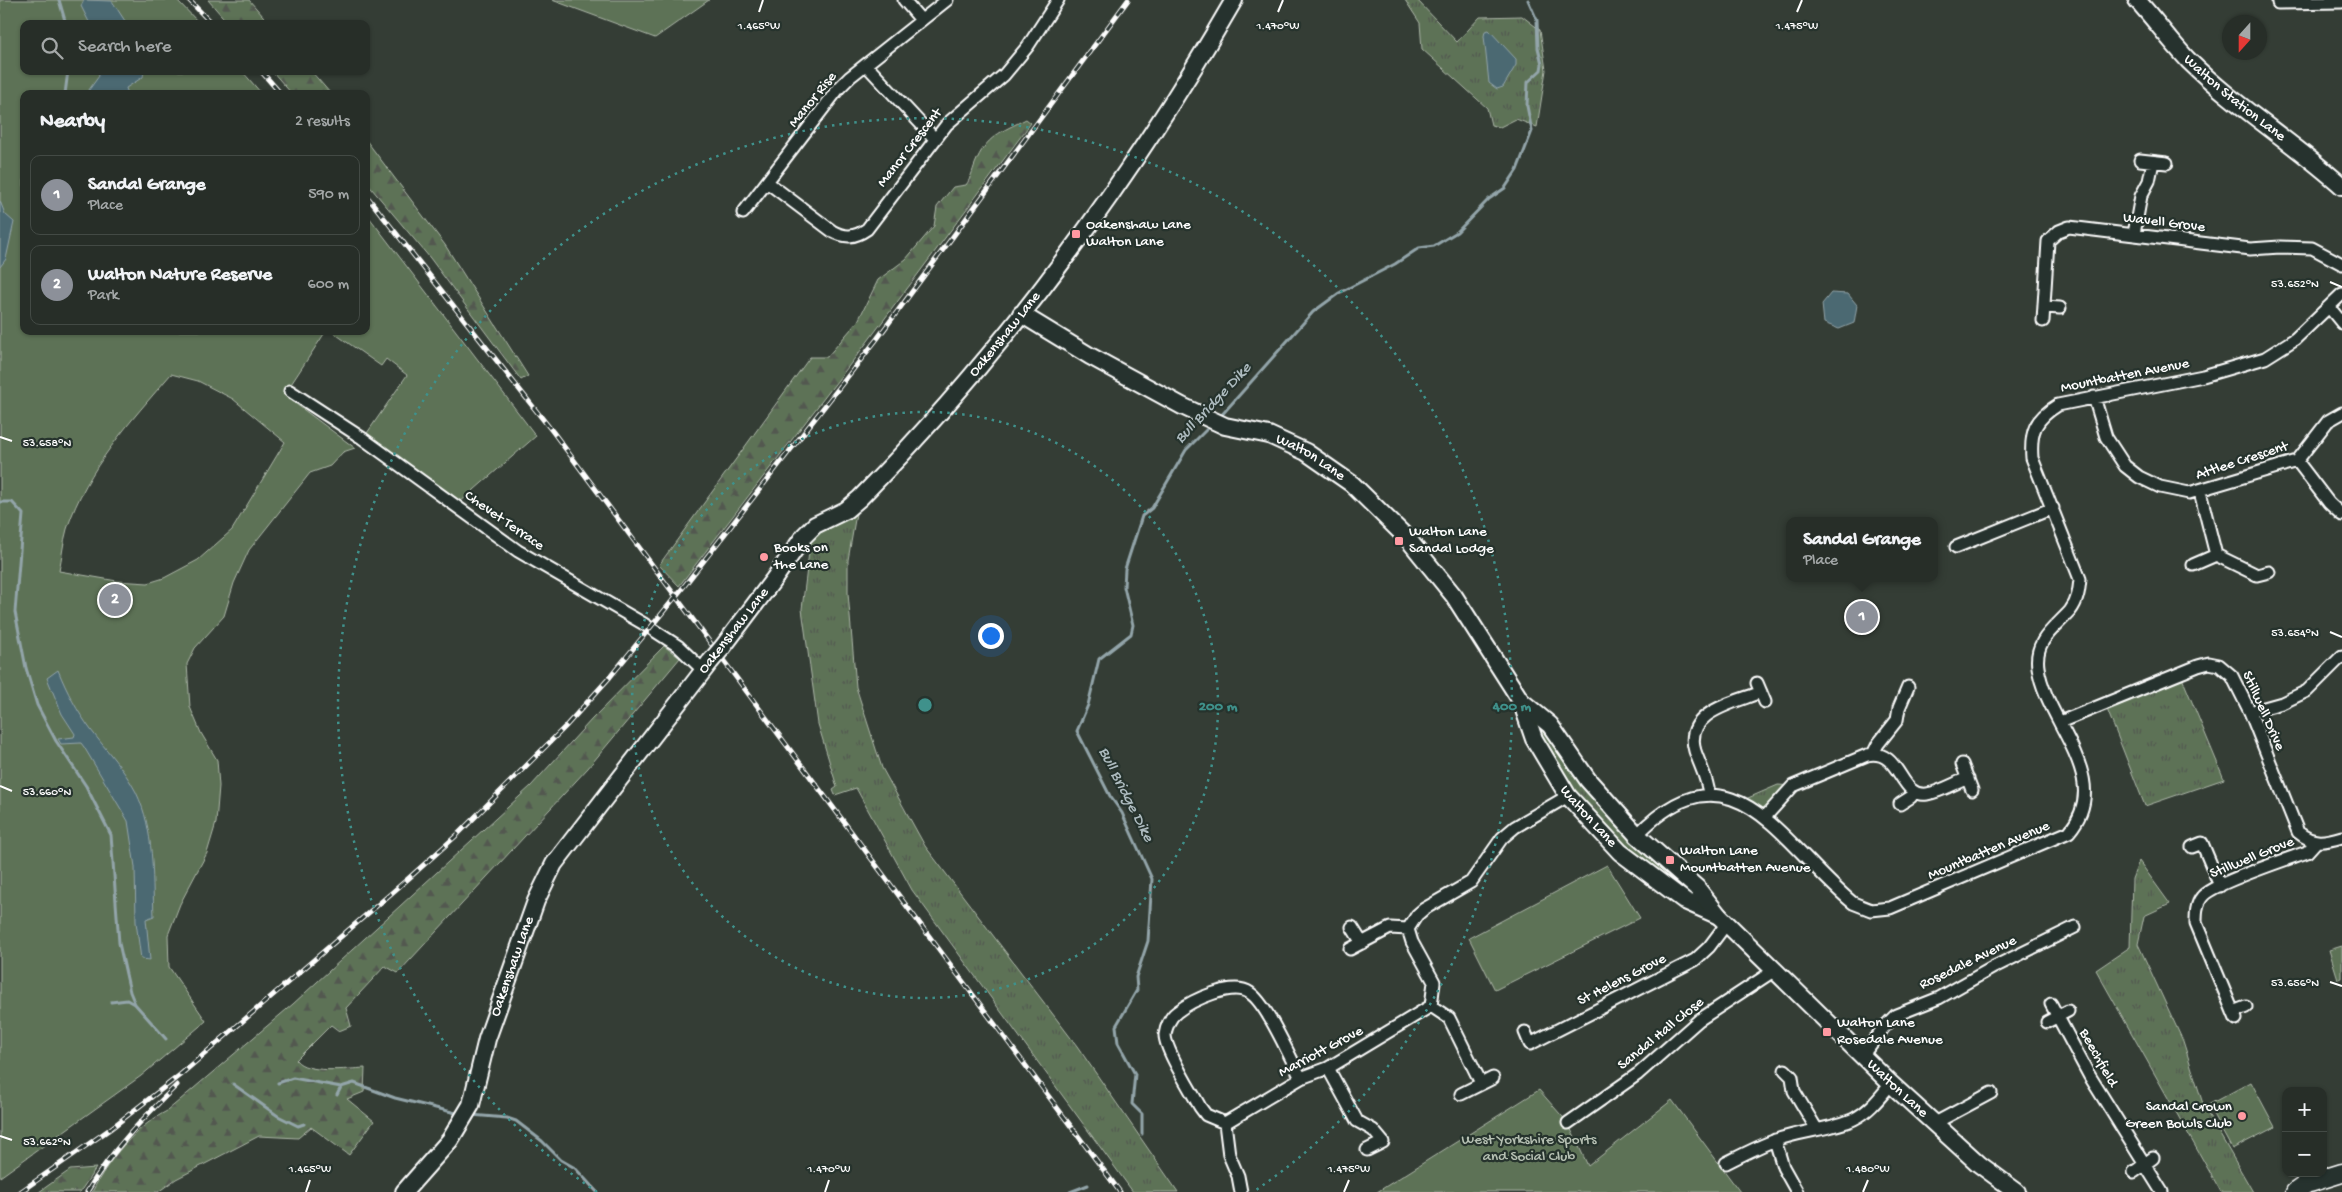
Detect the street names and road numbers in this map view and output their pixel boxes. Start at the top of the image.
street label: Walton Station Lane [2179,51,2289,146]
street label: Manor Rise [785,68,841,132]
street label: Manor Crescent [874,103,948,191]
street label: Wavell Grove [2122,209,2206,237]
street label: Oakenshaw Lane [965,288,1045,381]
street label: Mountbatten Avenue [2059,355,2191,397]
street label: Walton Lane [1273,430,1349,485]
street label: Attlee Crescent [2193,437,2292,484]
street label: Chevet Terrace [461,487,548,555]
street label: Oakenshaw Lane [695,584,773,678]
street label: Stillwell Drive [2237,668,2289,754]
street label: Walton Lane [1555,783,1621,852]
street label: Mountbatten Avenue [1925,817,2053,885]
street label: Stillwell Grove [2207,833,2297,883]
street label: Oakenshaw Lane [487,914,539,1019]
street label: Rosedale Avenue [1917,932,2020,994]
street label: St Helens Grove [1575,950,1670,1010]
street label: Sandal Hall Close [1614,994,1708,1074]
street label: Marriott Grove [1276,1022,1367,1082]
street label: Beechfield [2074,1025,2122,1091]
street label: Walton Lane [1862,1056,1932,1122]

